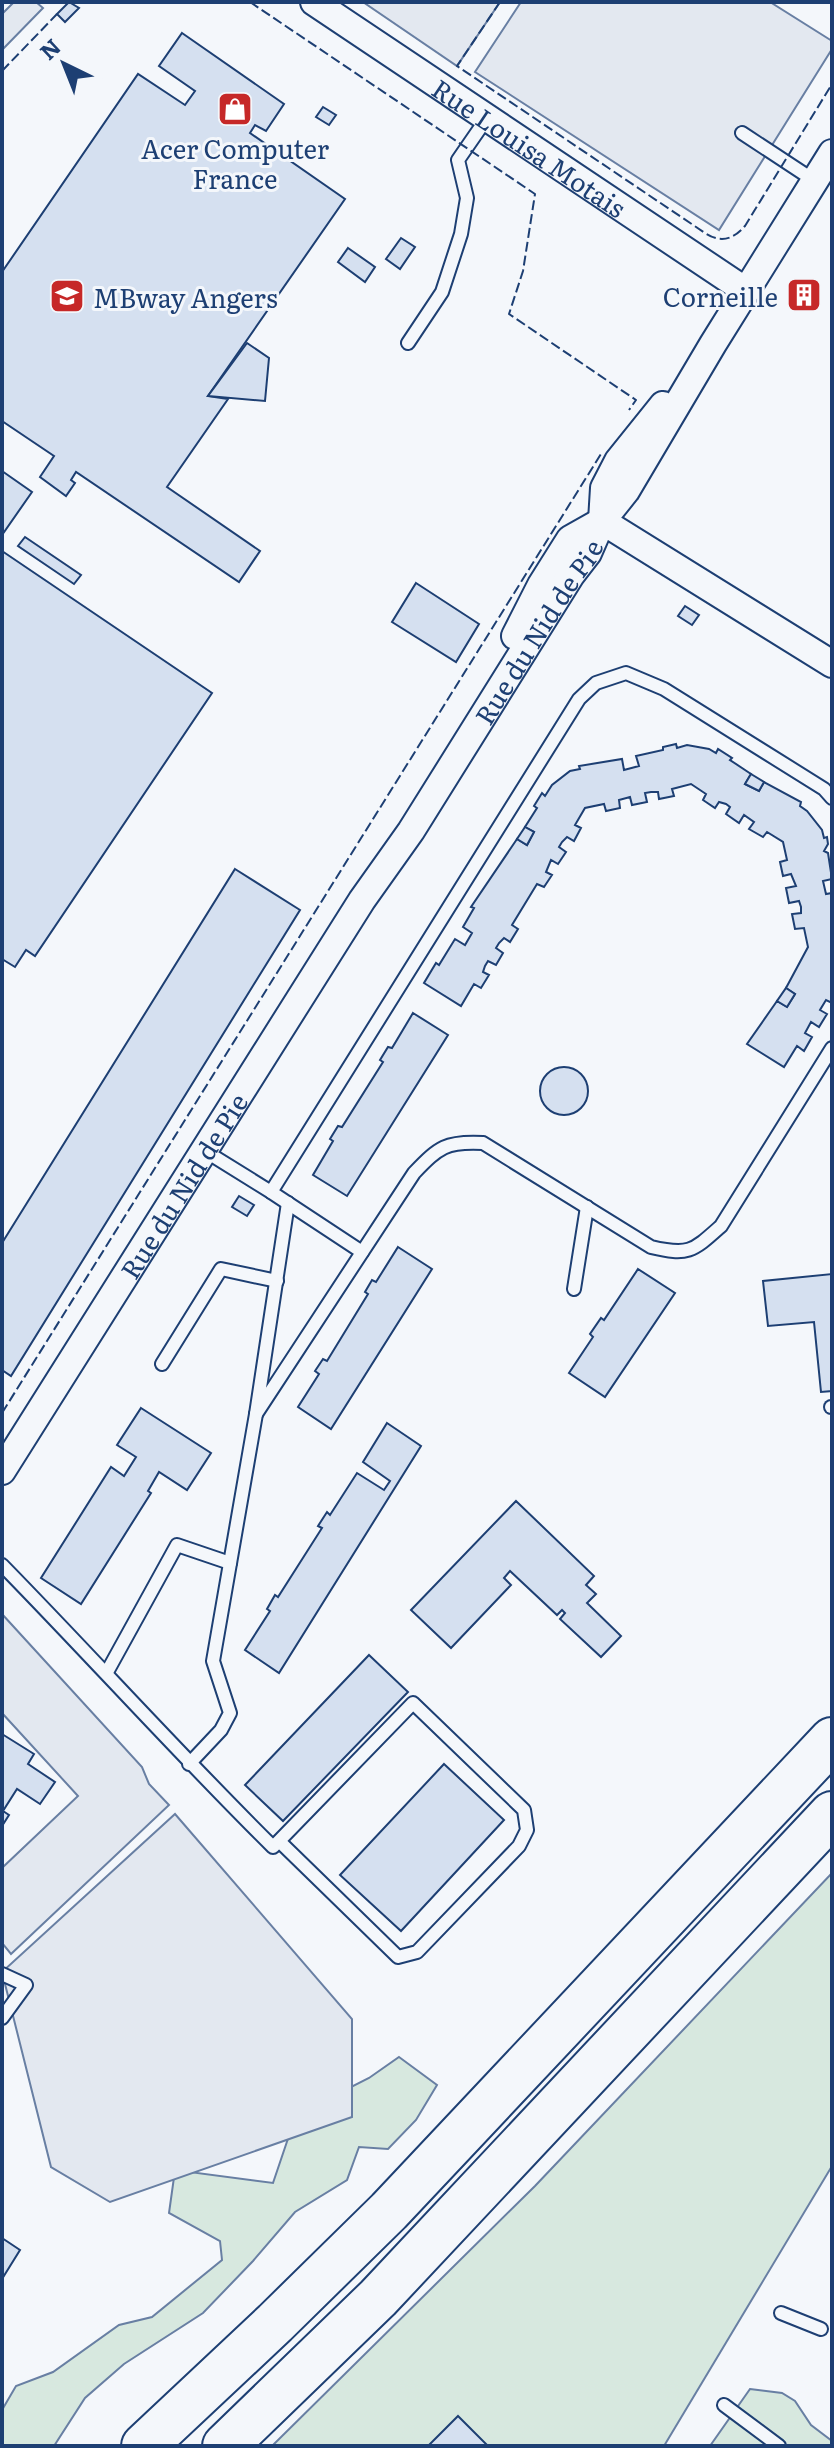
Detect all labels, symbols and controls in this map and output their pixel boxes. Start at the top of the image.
north arrow [24,24,104,104]
text: N [31,30,67,67]
street label: Rue Louisa Motais [425,68,635,226]
shop icon: Acer Computer France [216,90,254,128]
place label: Acer Computer France [141,128,330,197]
place label: Corneille [663,276,778,315]
building icon: Corneille [785,276,823,314]
school or university icon: MBway Angers [48,277,86,315]
place label: MBway Angers [93,277,278,316]
street label: Rue du Nid de Pie [463,533,611,731]
street label: Rue du Nid de Pie [109,1085,256,1286]

